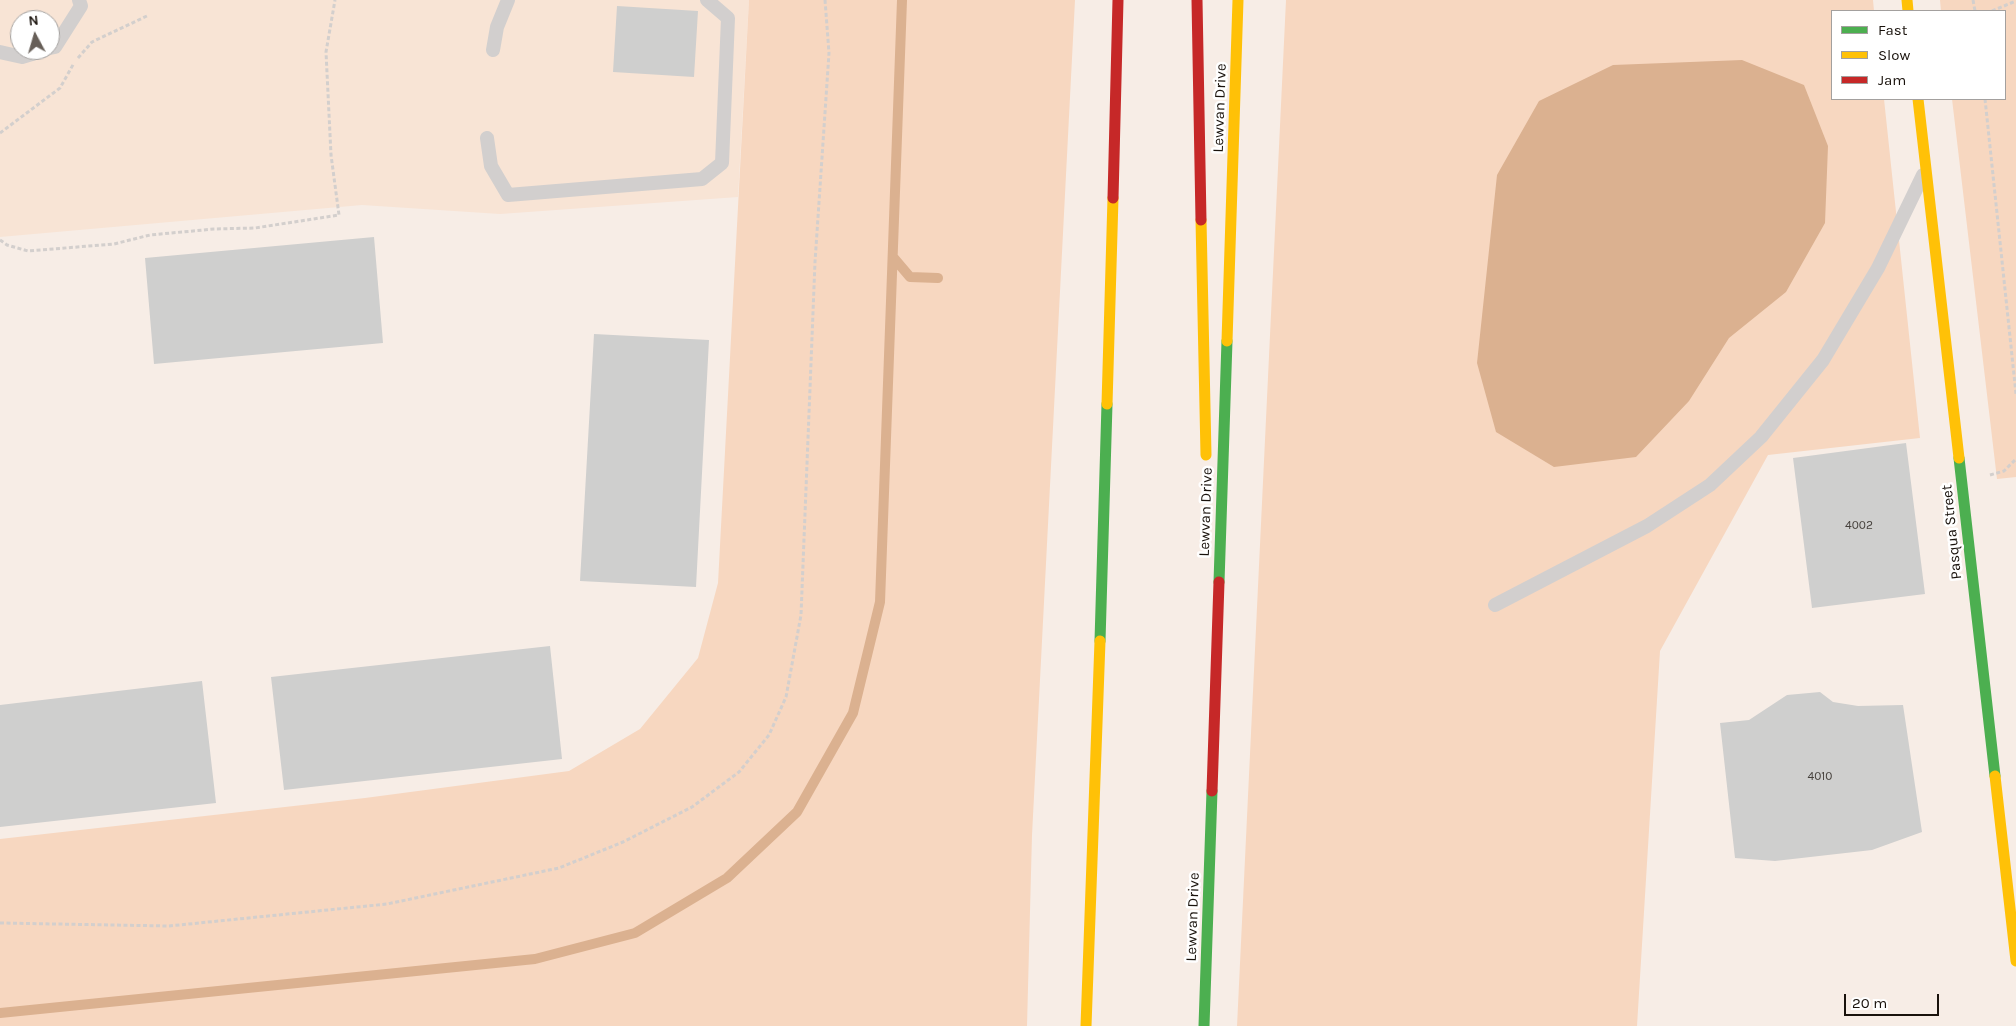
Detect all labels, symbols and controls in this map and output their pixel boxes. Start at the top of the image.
north arrow [10,10,60,60]
legend [1831,10,2006,100]
text: N [28,12,39,30]
text: Fast [1878,21,1907,39]
text: Slow [1878,46,1910,64]
street label: Lewvan Drive [1209,63,1231,153]
text: Jam [1878,71,1906,89]
street label: Lewvan Drive [1195,467,1217,557]
street label: Pasqua Street [1938,484,1966,580]
house number: 4002 [1845,519,1873,533]
house number: 4010 [1808,770,1832,784]
street label: Lewvan Drive [1182,872,1204,962]
scale bar [1846,984,1941,1016]
text: 20 m [1852,994,1887,1012]

